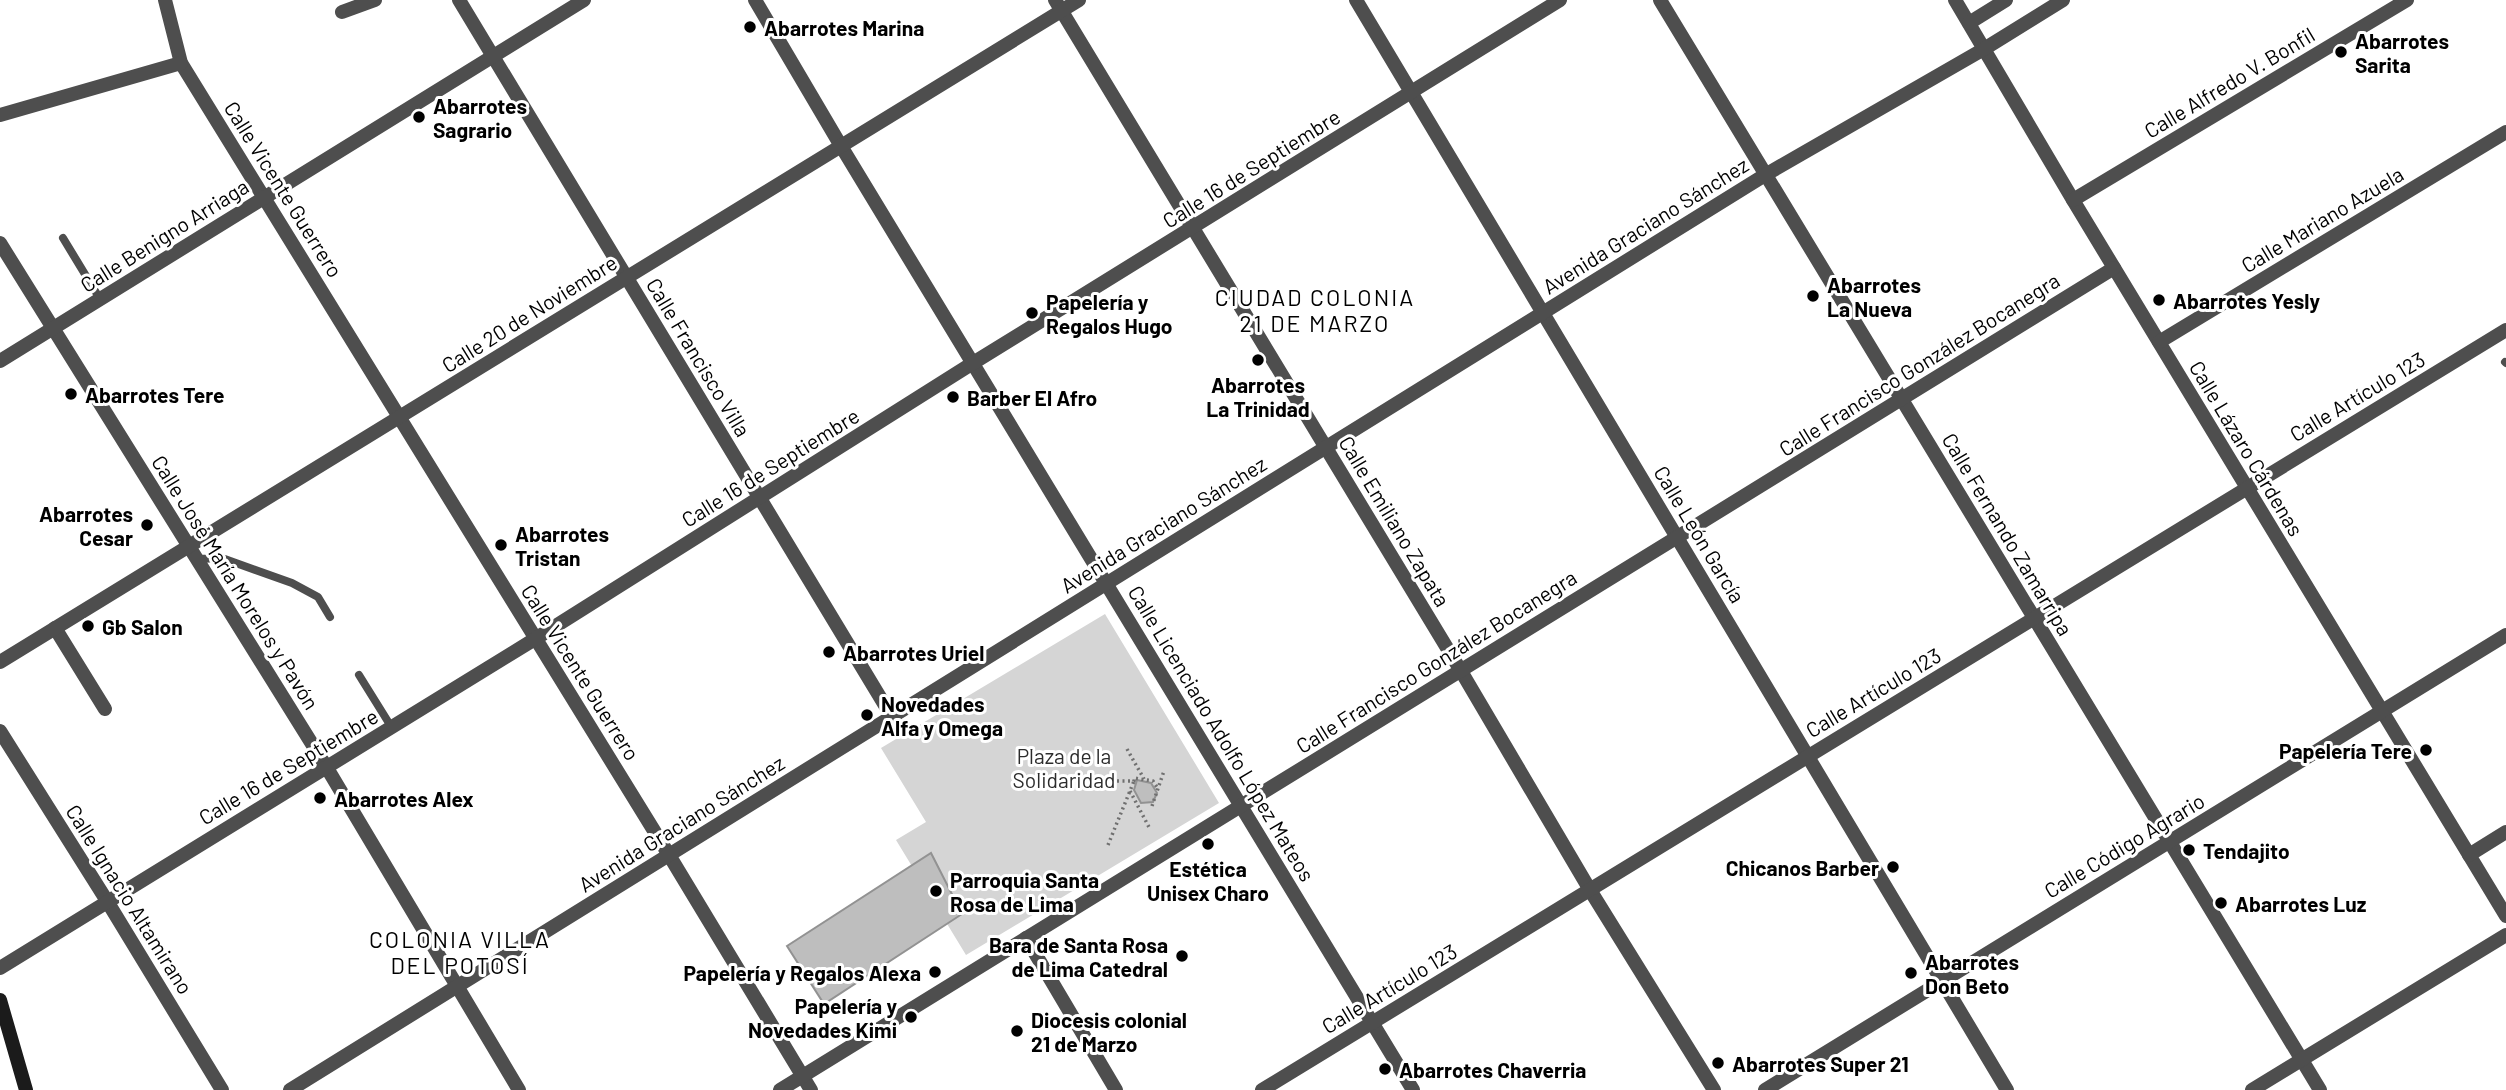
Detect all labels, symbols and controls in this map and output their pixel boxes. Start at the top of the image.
place label: Abarrotes Marina [764,15,924,40]
marker: Abarrotes Marina [742,19,758,35]
street label: Calle Alfredo V. Bonfil [2139,21,2319,143]
place label: Abarrotes Sarita [2355,28,2449,77]
marker: Abarrotes Sarita [2333,44,2349,60]
place label: Abarrotes Sagrario [433,93,527,142]
street label: Calle Vicente Guerrero [220,96,348,282]
street label: Calle 16 de Septiembre [1158,103,1344,233]
marker: Abarrotes Sagrario [411,109,427,125]
street label: Avenida Graciano Sánchez [1538,151,1752,299]
street label: Calle Mariano Azuela [2236,161,2408,277]
street label: Calle Benigno Arriaga [75,173,253,297]
street label: Calle 20 de Noviembre [437,249,621,377]
street label: Calle Francisco González Bocanegra [1774,267,2064,461]
place label: Abarrotes La Nueva [1827,272,1921,321]
street label: Calle Francisco Villa [642,273,756,441]
district label: CIUDAD COLONIA 21 DE MARZO [1215,283,1415,337]
marker: Abarrotes La Nueva [1805,288,1821,304]
place label: Abarrotes Yesly [2173,288,2320,313]
place label: Papelería y Regalos Hugo [1046,289,1173,338]
marker: Abarrotes Yesly [2151,292,2167,308]
marker: Papelería y Regalos Hugo [1024,305,1040,321]
street label: Calle Artículo 123 [2285,346,2429,446]
marker: Abarrotes La Trinidad [1250,352,1266,368]
street label: Calle Lázaro Cárdenas [2185,356,2309,540]
place label: Abarrotes La Trinidad [1206,372,1310,421]
place label: Abarrotes Tere [85,382,224,407]
place label: Barber El Afro [967,385,1097,410]
marker: Abarrotes Tere [63,386,79,402]
marker: Barber El Afro [945,389,961,405]
street label: Calle 16 de Septiembre [677,402,863,532]
street label: Calle Fernando Zamarripa [1938,428,2078,640]
street label: Calle Emiliano Zapata [1334,431,1456,611]
street label: Calle José María Morelos y Pavón [147,450,325,714]
street label: Avenida Graciano Sánchez [1056,450,1270,598]
street label: Calle León García [1649,461,1751,607]
place label: Abarrotes Cesar [39,501,133,550]
marker: Abarrotes Cesar [139,517,155,533]
place label: Abarrotes Tristan [515,521,609,570]
marker: Abarrotes Tristan [493,537,509,553]
street label: Calle Francisco González Bocanegra [1291,564,1581,758]
street label: Calle Vicente Guerrero [517,579,645,765]
street label: Calle Licenciado Adolfo López Mateos [1124,581,1320,885]
place label: Gb Salon [102,614,183,639]
marker: Gb Salon [80,618,96,634]
place label: Abarrotes Uriel [843,640,984,665]
street label: Calle Artículo 123 [1801,642,1945,742]
marker: Abarrotes Uriel [821,644,837,660]
place label: Novedades Alfa y Omega [881,691,1003,740]
street label: Calle 16 de Septiembre [194,703,382,829]
marker: Novedades Alfa y Omega [859,707,875,723]
place label: Papelería Tere [2279,738,2412,763]
marker: Papelería Tere [2418,742,2434,758]
park label: Plaza de la Solidaridad [1013,743,1115,792]
street label: Avenida Graciano Sánchez [574,749,788,897]
place label: Abarrotes Alex [334,786,474,811]
street label: Calle Código Agrario [2039,787,2209,903]
marker: Abarrotes Alex [312,790,328,806]
street label: Calle Ignacio Altamirano [61,800,199,998]
marker: Estética Unisex Charo [1200,836,1216,852]
place label: Tendajito [2203,838,2290,863]
marker: Tendajito [2181,842,2197,858]
place label: Chicanos Barber [1726,855,1879,880]
place label: Estética Unisex Charo [1147,856,1269,905]
marker: Chicanos Barber [1885,859,1901,875]
place label: Parroquia Santa Rosa de Lima [950,867,1099,916]
marker: Parroquia Santa Rosa de Lima [928,883,944,899]
place label: Abarrotes Luz [2235,891,2367,916]
marker: Abarrotes Luz [2213,895,2229,911]
district label: COLONIA VILLA DEL POTOSÍ [369,925,551,979]
place label: Bara de Santa Rosa de Lima Catedral [989,932,1168,981]
street label: Calle Artículo 123 [1317,938,1461,1038]
marker: Bara de Santa Rosa de Lima Catedral [1174,948,1190,964]
place label: Abarrotes Don Beto [1925,949,2019,998]
place label: Papelería y Regalos Alexa [683,960,921,985]
marker: Papelería y Regalos Alexa [927,964,943,980]
marker: Abarrotes Don Beto [1903,965,1919,981]
place label: Papelería y Novedades Kimi [748,993,897,1042]
place label: Diocesis colonial 21 de Marzo [1031,1007,1187,1056]
marker: Papelería y Novedades Kimi [903,1009,919,1025]
marker: Diocesis colonial 21 de Marzo [1009,1023,1025,1039]
place label: Abarrotes Super 21 [1732,1051,1909,1076]
marker: Abarrotes Super 21 [1710,1055,1726,1071]
place label: Abarrotes Chaverria [1399,1057,1586,1082]
marker: Abarrotes Chaverria [1377,1061,1393,1077]

